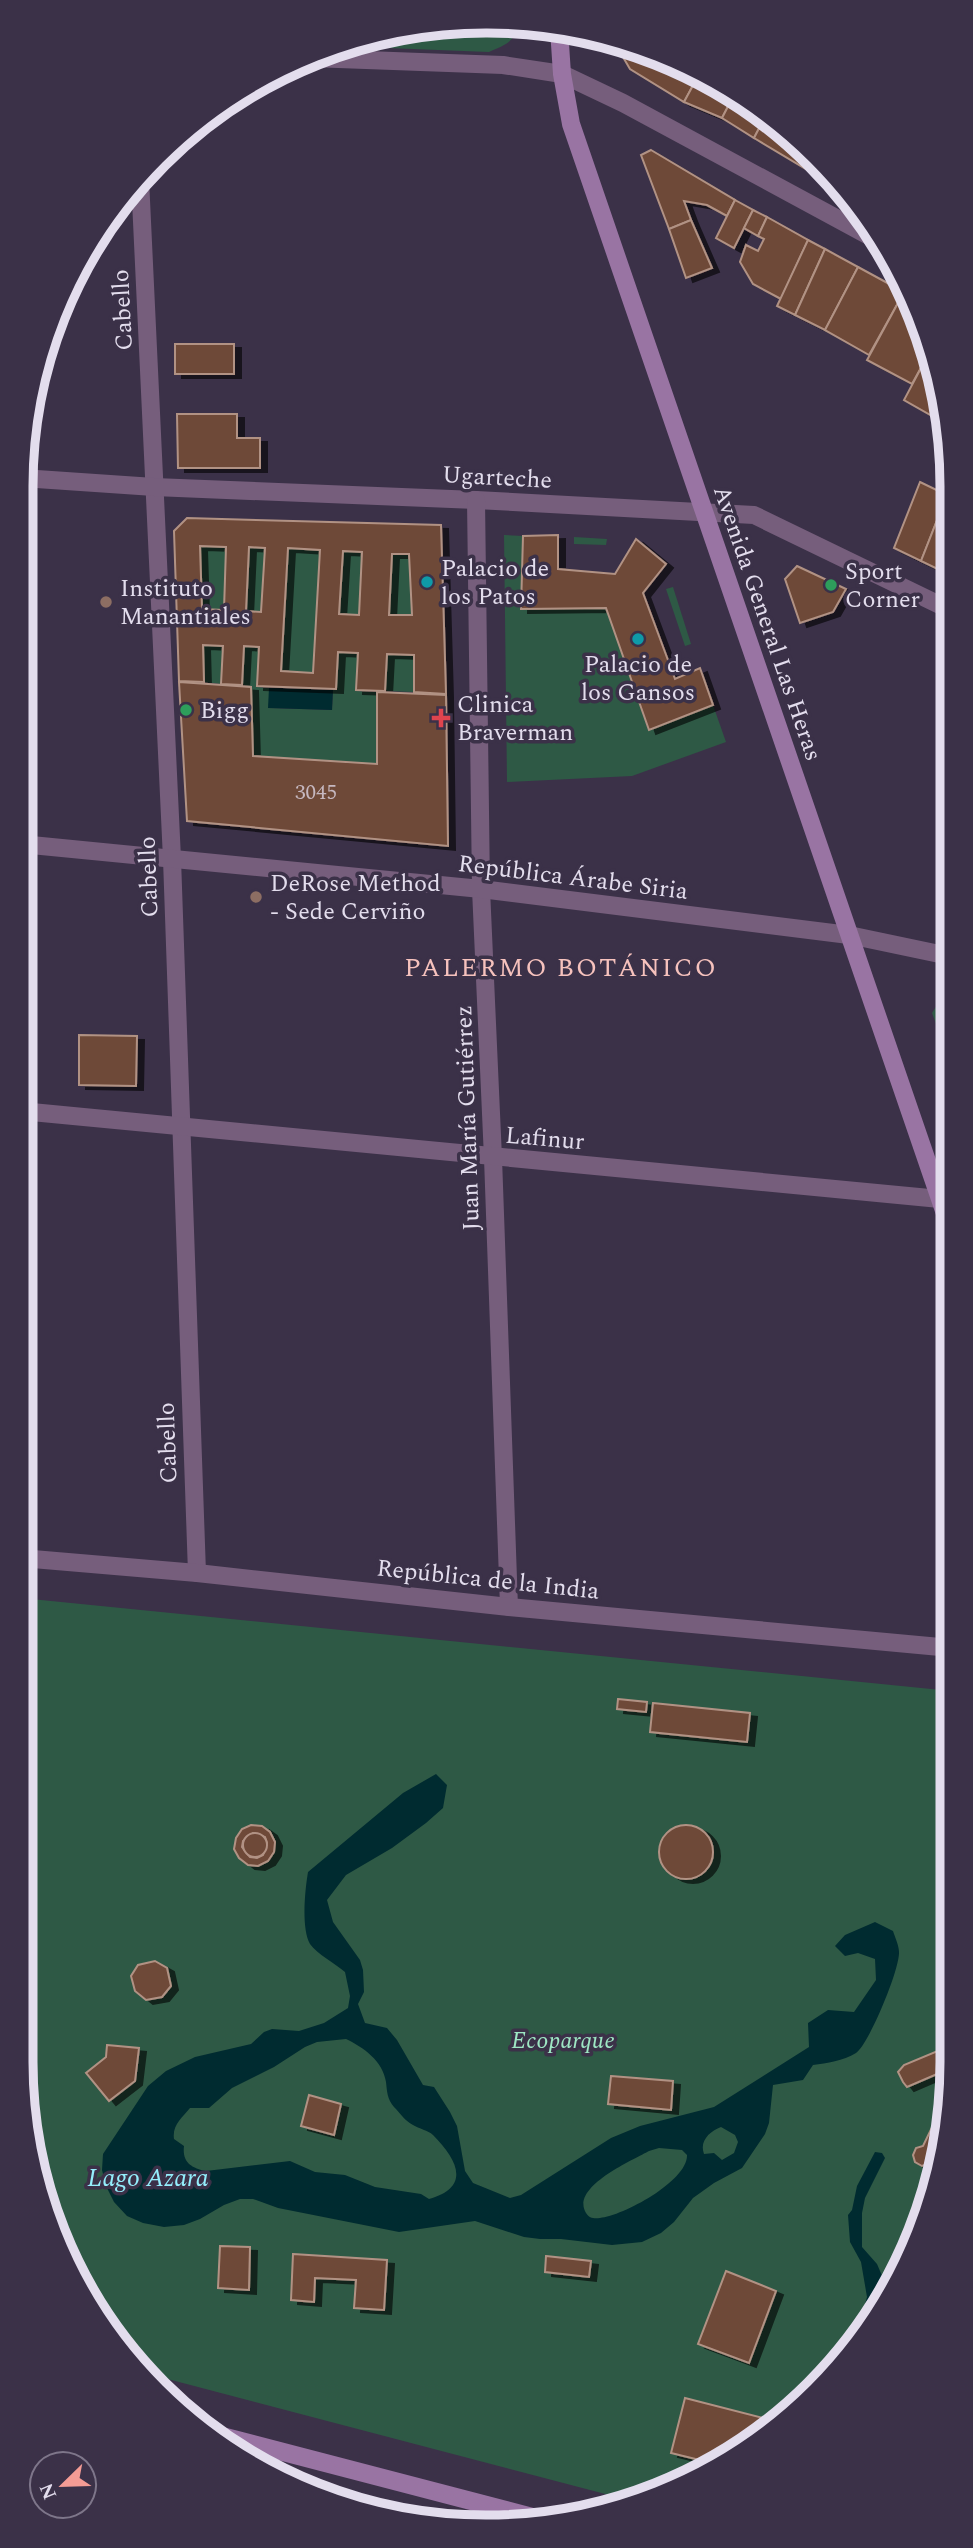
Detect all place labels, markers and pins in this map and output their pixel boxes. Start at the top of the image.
place label: Palacio de los Patos [441,551,549,615]
place label: Sport Corner [845,554,920,618]
place label: Instituto Manantiales [120,571,251,635]
marker: Palacio de los Patos [419,574,435,590]
marker: Sport Corner [823,577,839,593]
marker: Instituto Manantiales [98,594,114,610]
marker: Palacio de los Gansos [630,631,646,647]
place label: Palacio de los Gansos [581,647,695,711]
place label: Clinica Braverman [457,687,573,751]
place label: Bigg [200,693,249,729]
marker: Bigg [178,702,194,718]
marker: Clinica Braverman [431,708,451,728]
place label: DeRose Method - Sede Cerviño [270,866,441,930]
marker: DeRose Method - Sede Cerviño [248,889,264,905]

